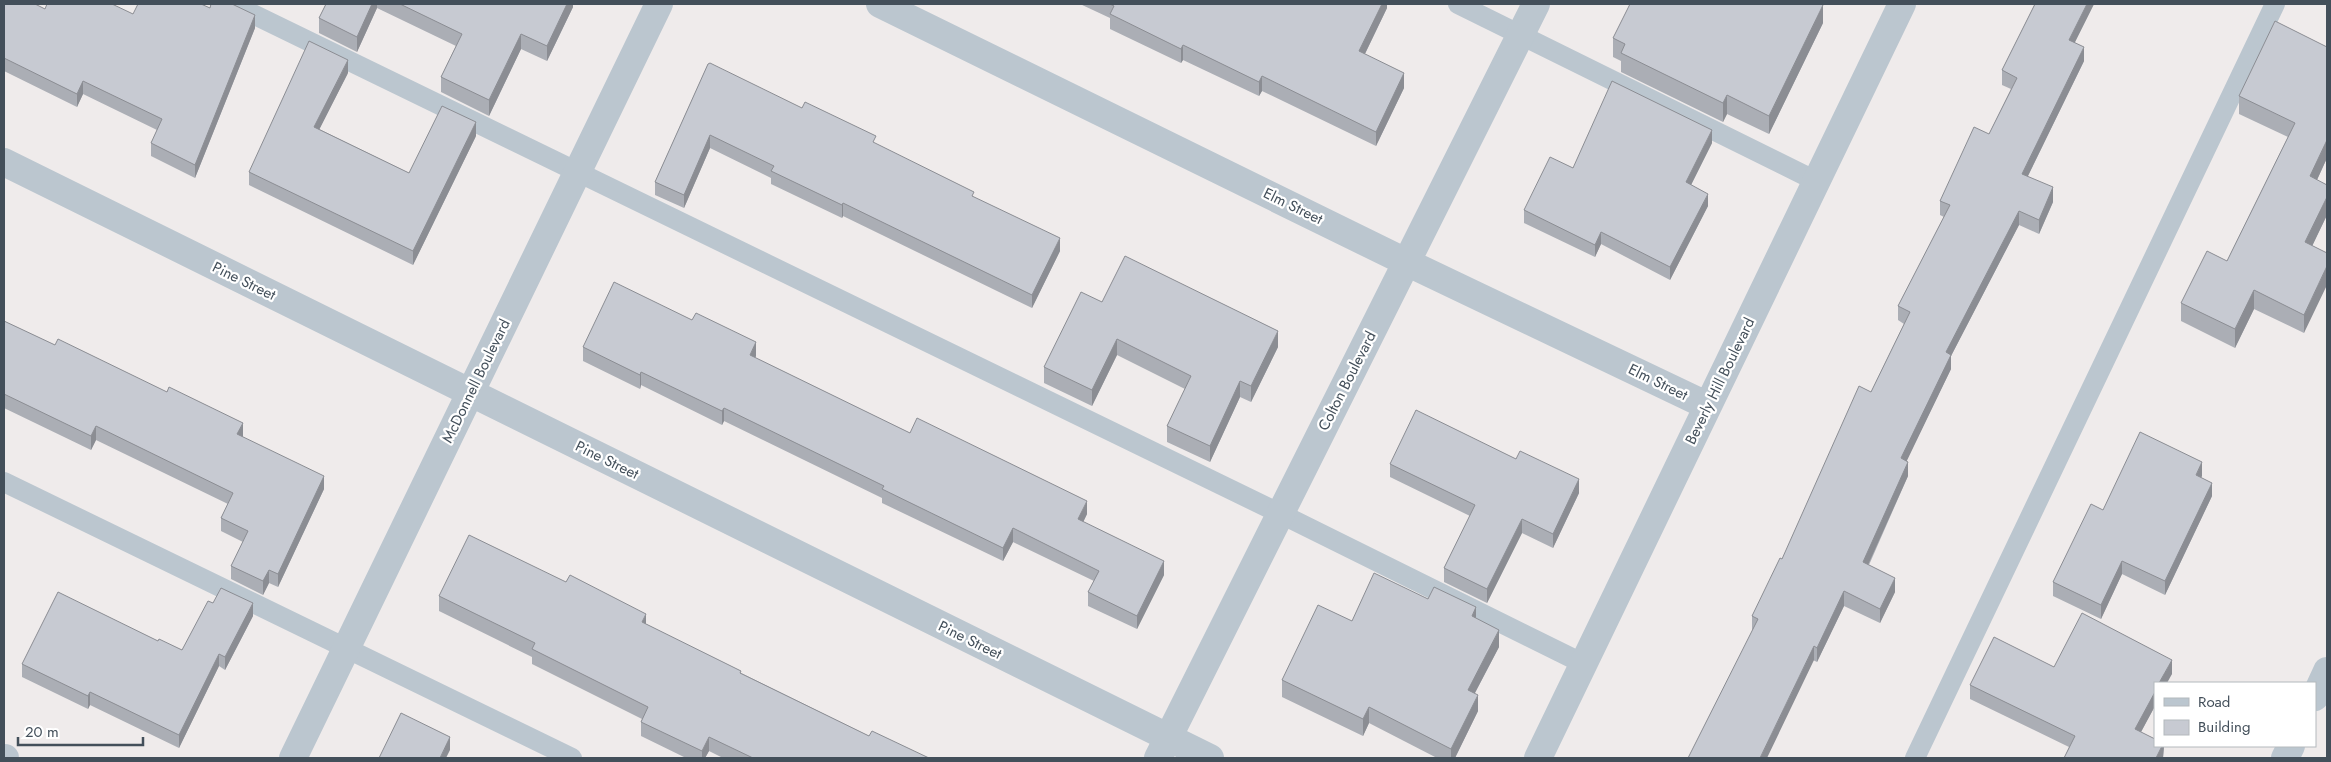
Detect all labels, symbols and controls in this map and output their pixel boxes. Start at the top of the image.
street label: Elm Street [1260,182,1327,230]
street label: Pine Street [209,256,280,306]
street label: Beverly Hill Boulevard [1680,314,1760,448]
street label: McDonnell Boulevard [436,315,516,447]
street label: Colton Boulevard [1312,327,1382,435]
street label: Elm Street [1625,358,1692,406]
street label: Pine Street [572,435,643,485]
street label: Pine Street [935,615,1006,665]
legend [2154,682,2316,747]
text: Road [2198,691,2230,713]
scale bar [18,714,142,746]
text: Building [2198,716,2250,738]
text: 20 m [25,721,59,743]

